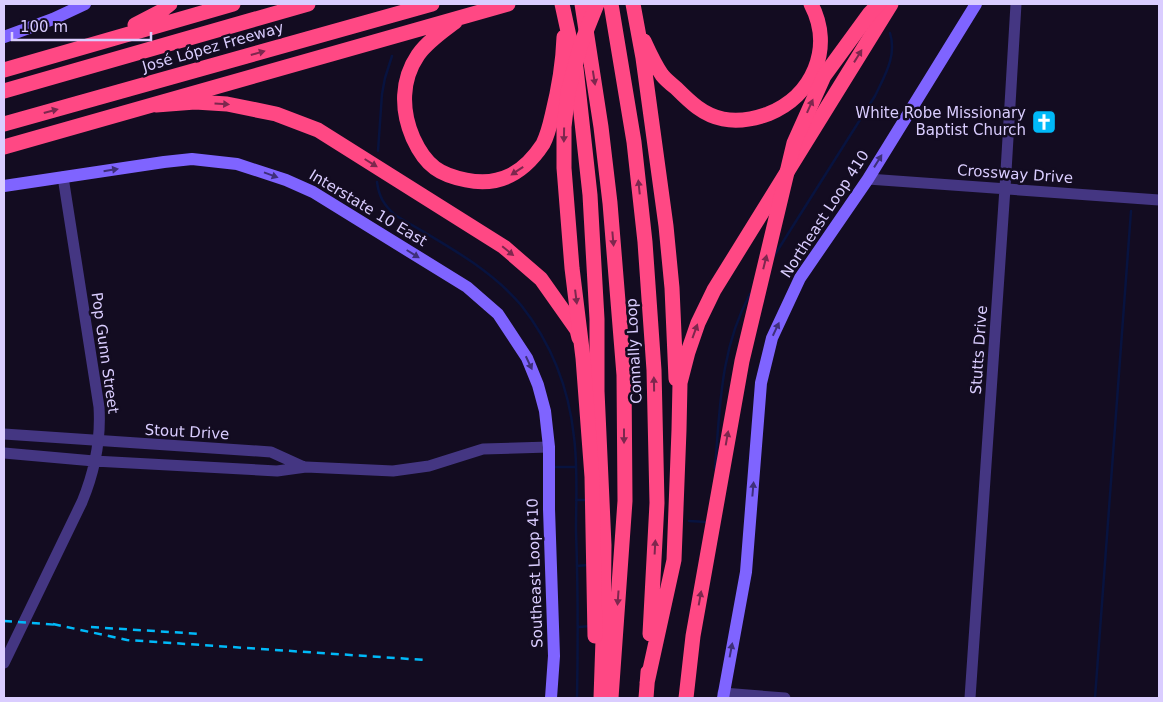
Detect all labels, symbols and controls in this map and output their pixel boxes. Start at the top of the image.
scale bar [12,10,151,42]
text: 100 m [20,18,68,36]
street label: José López Freeway [139,18,286,76]
one-way arrow [250,49,265,57]
one-way arrow [854,50,863,63]
one-way arrow [590,70,598,86]
one-way arrow [807,99,815,113]
one-way arrow [214,100,230,108]
place label: White Robe Missionary Baptist Church [855,104,1026,139]
one-way arrow [43,107,58,115]
church icon: White Robe Missionary Baptist Church [1031,109,1057,135]
one-way arrow [560,127,568,143]
street label: Northeast Loop 410 [777,147,873,281]
one-way arrow [874,155,883,168]
one-way arrow [364,159,377,168]
street label: Crossway Drive [956,161,1074,187]
one-way arrow [104,165,120,173]
street label: Interstate 10 East [306,166,430,250]
one-way arrow [510,166,524,176]
one-way arrow [264,172,279,179]
one-way arrow [635,179,643,195]
one-way arrow [609,231,617,247]
one-way arrow [501,245,514,256]
one-way arrow [406,249,419,258]
one-way arrow [761,254,769,269]
one-way arrow [572,289,580,305]
street label: Pop Gunn Street [88,291,122,415]
street label: Connally Loop [622,298,646,404]
street label: Stutts Drive [967,305,991,395]
one-way arrow [771,322,780,337]
one-way arrow [691,323,699,338]
one-way arrow [525,356,533,370]
one-way arrow [650,376,658,392]
street label: Stout Drive [144,421,230,443]
one-way arrow [620,428,628,444]
one-way arrow [724,429,732,445]
one-way arrow [749,481,757,497]
street label: Southeast Loop 410 [523,498,547,648]
one-way arrow [651,538,659,554]
one-way arrow [696,590,704,606]
one-way arrow [614,591,622,607]
one-way arrow [728,642,736,658]

